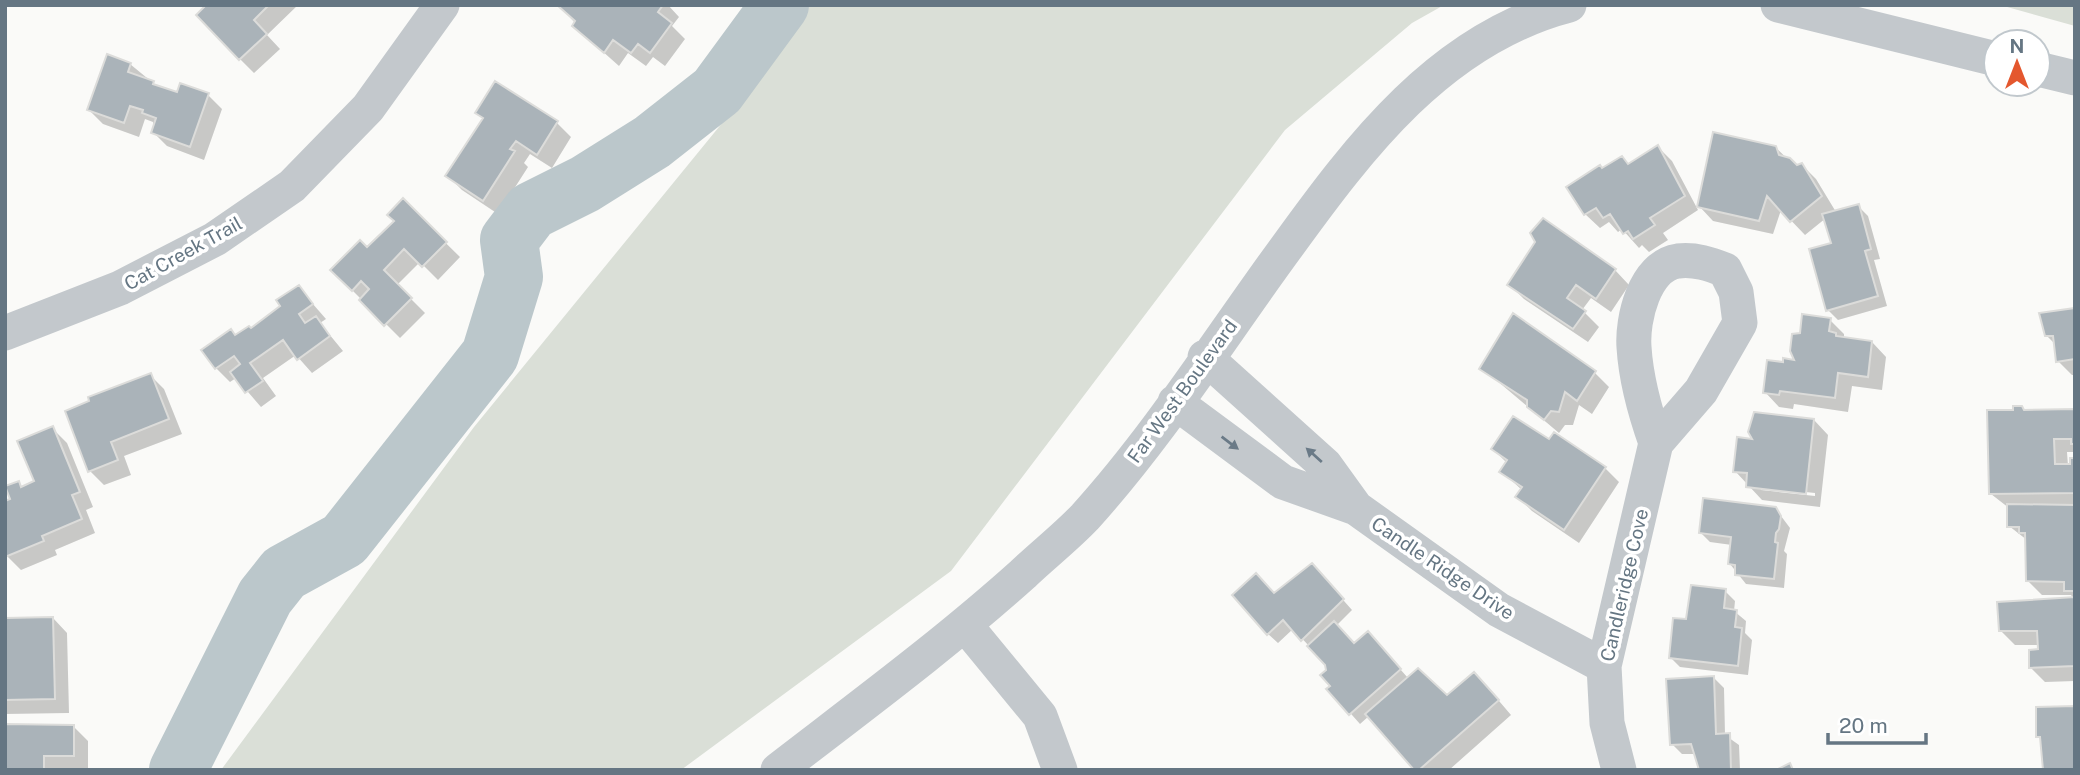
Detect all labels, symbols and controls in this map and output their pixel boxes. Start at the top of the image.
north arrow [1982,28,2052,98]
text: N [2010,35,2024,57]
street label: Cat Creek Trail [120,212,246,294]
street label: Far West Boulevard [1123,315,1241,467]
one-way arrow [1221,435,1239,449]
one-way arrow [1305,447,1323,463]
street label: Candleridge Cove [1596,507,1652,663]
street label: Candle Ridge Drive [1367,512,1519,624]
scale bar [1828,702,1926,746]
text: 20 m [1839,713,1888,738]

